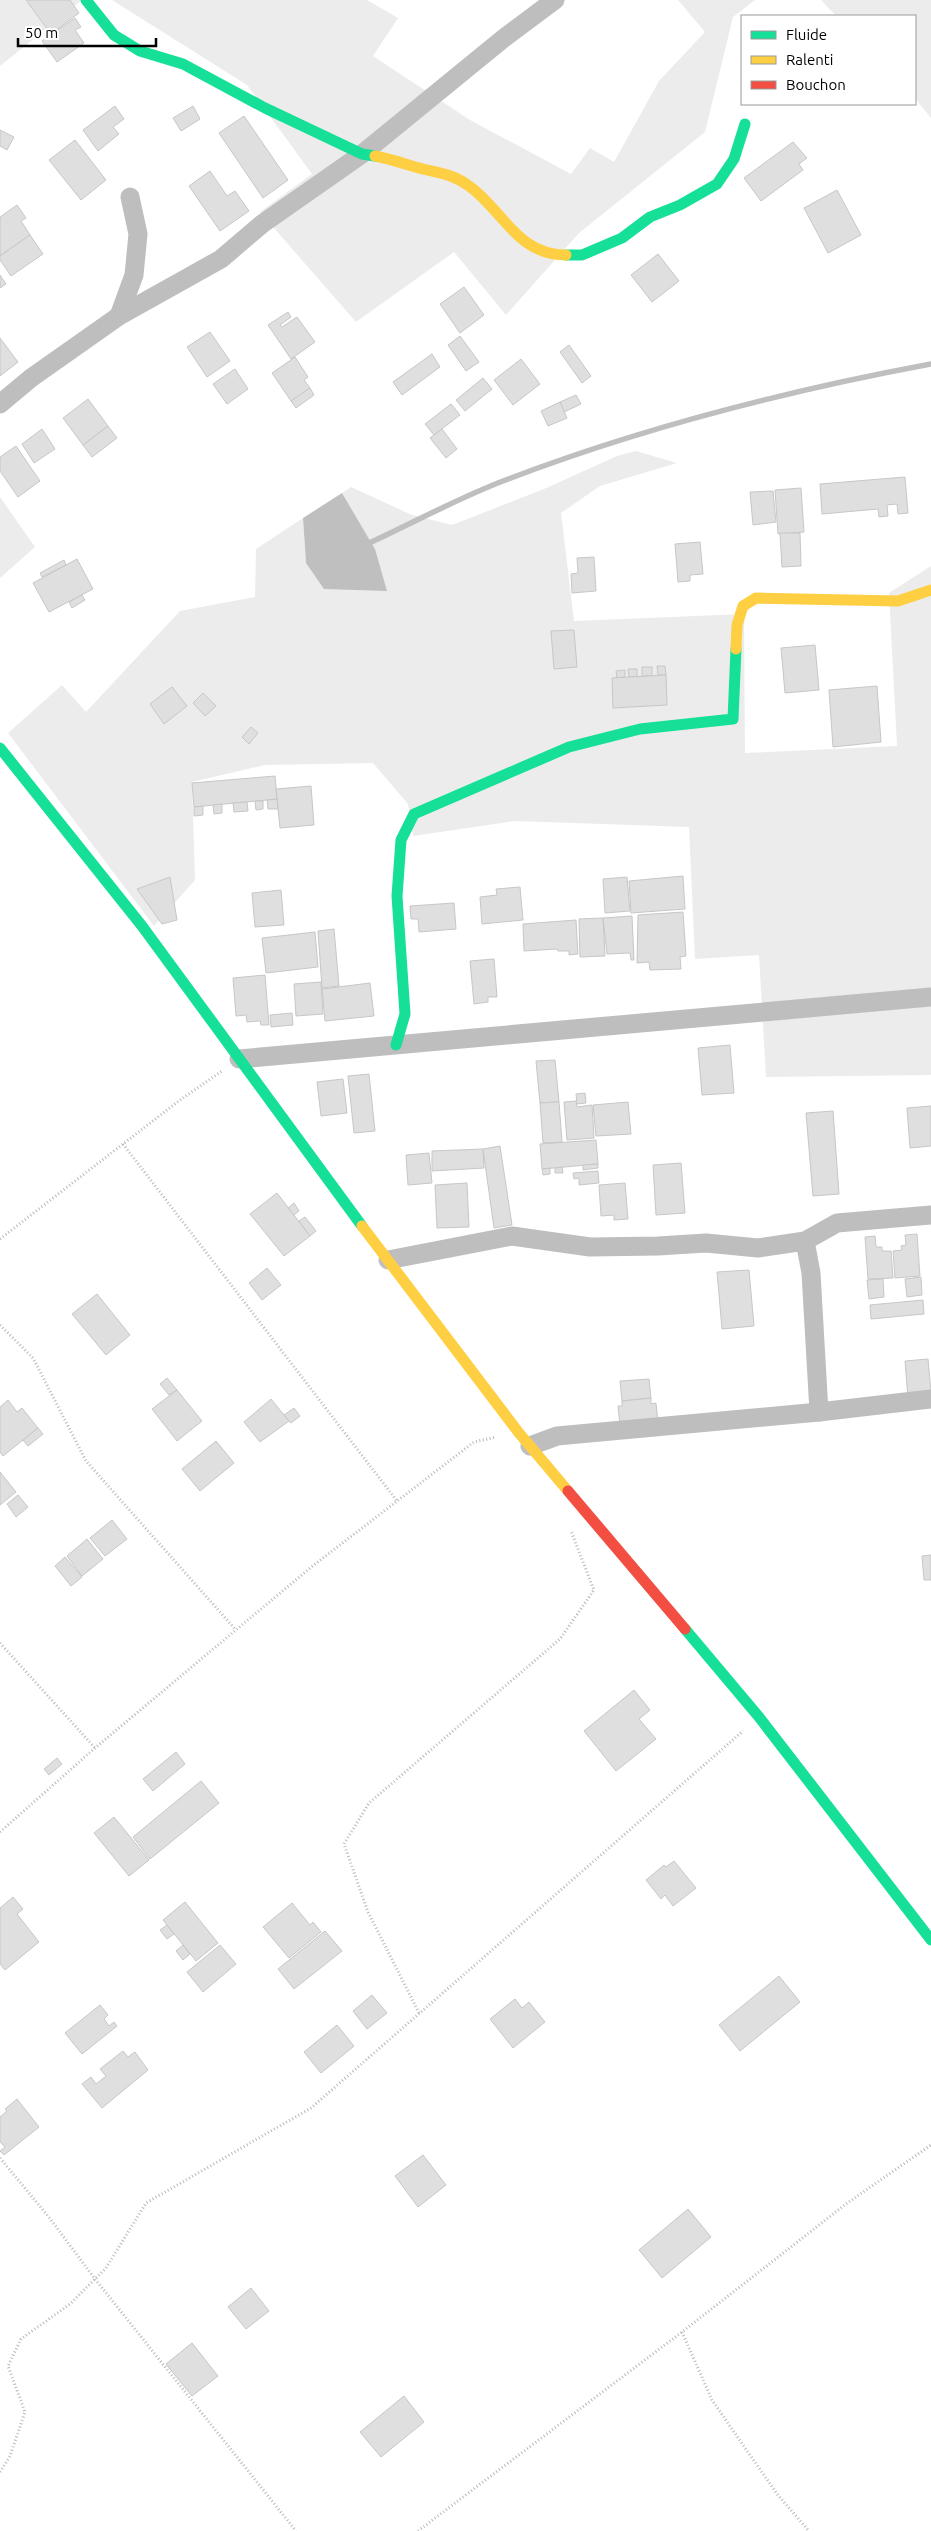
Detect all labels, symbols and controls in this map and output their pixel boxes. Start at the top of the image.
scale bar [18,15,155,47]
legend [741,15,916,105]
text: 50 m [25,24,58,41]
text: Fluide [786,26,827,43]
text: Ralenti [786,51,833,68]
text: Bouchon [786,76,846,93]

